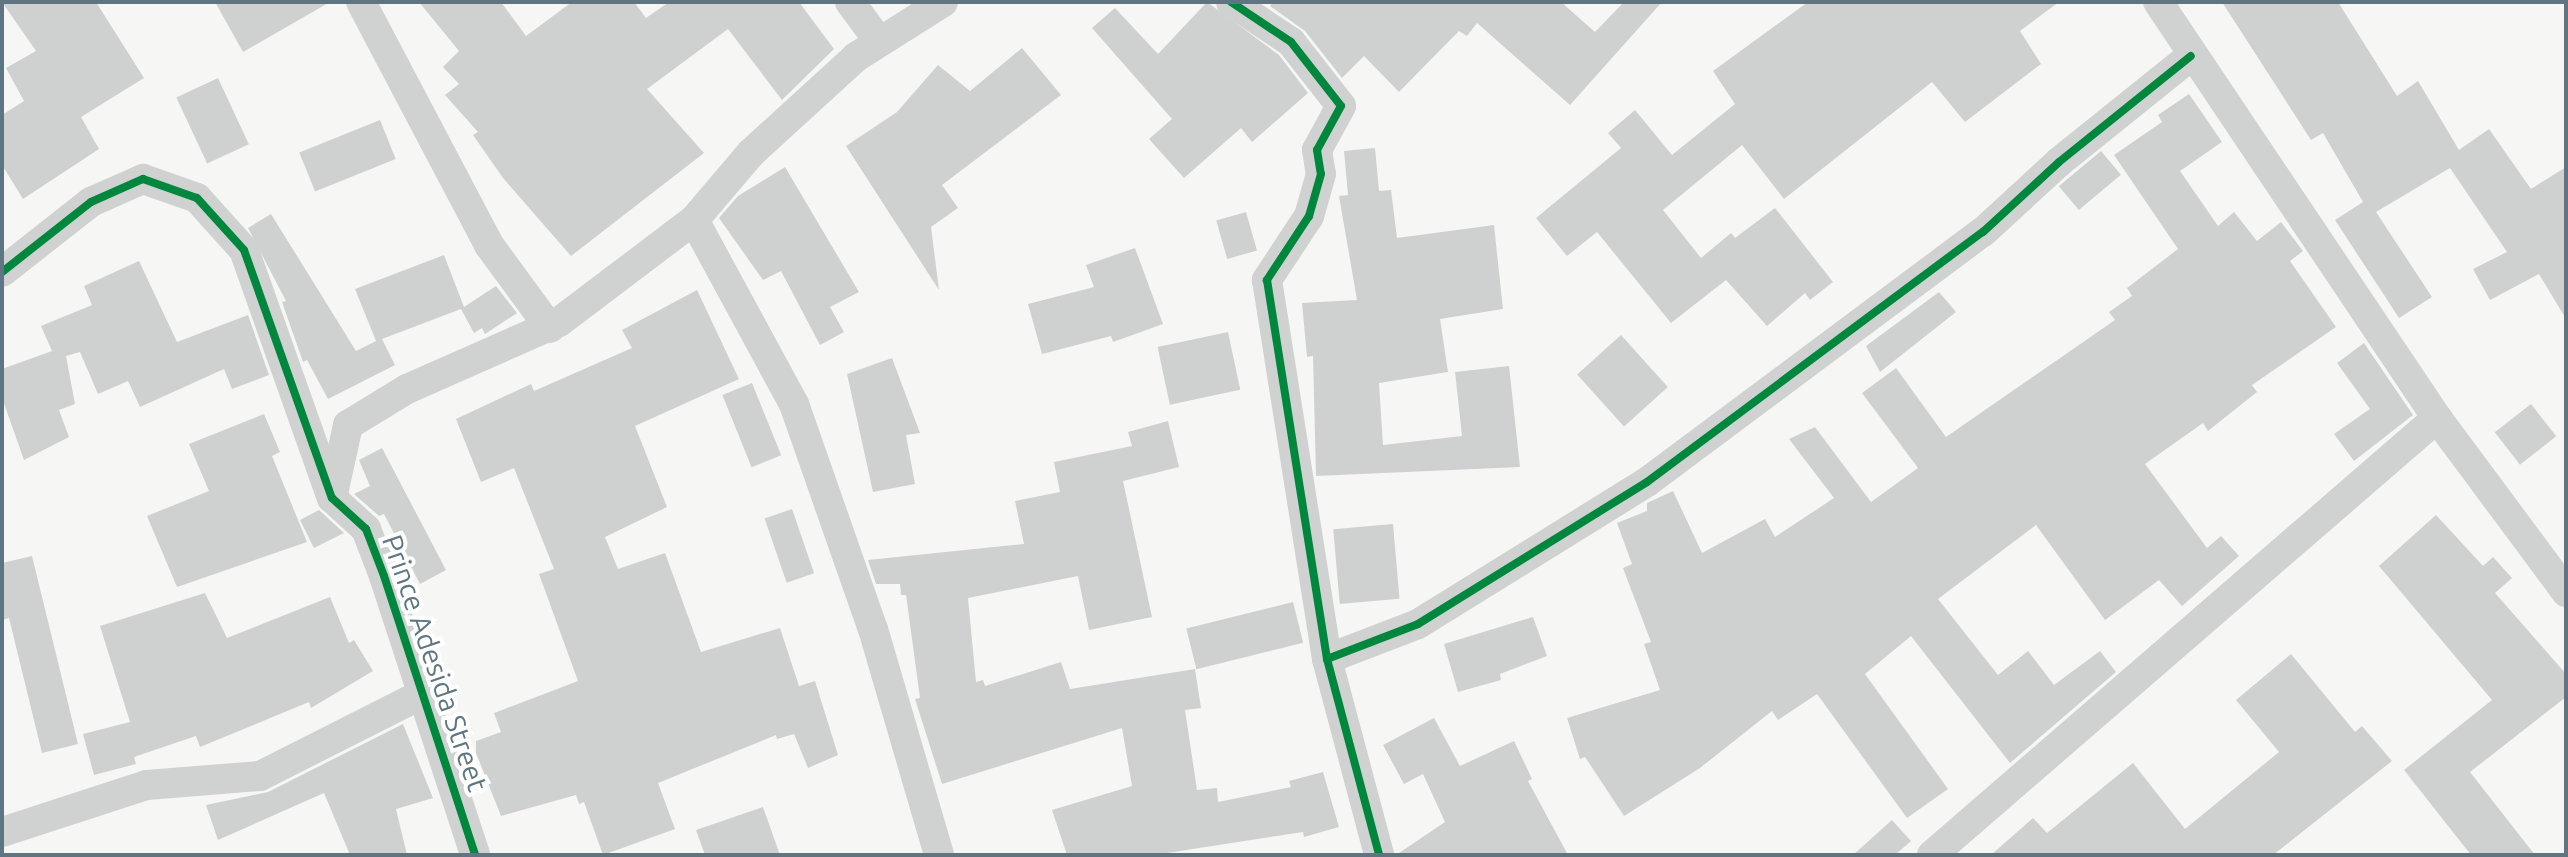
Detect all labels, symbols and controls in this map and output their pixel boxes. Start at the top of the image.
street label: Prince Adesida Street [375,530,495,796]

